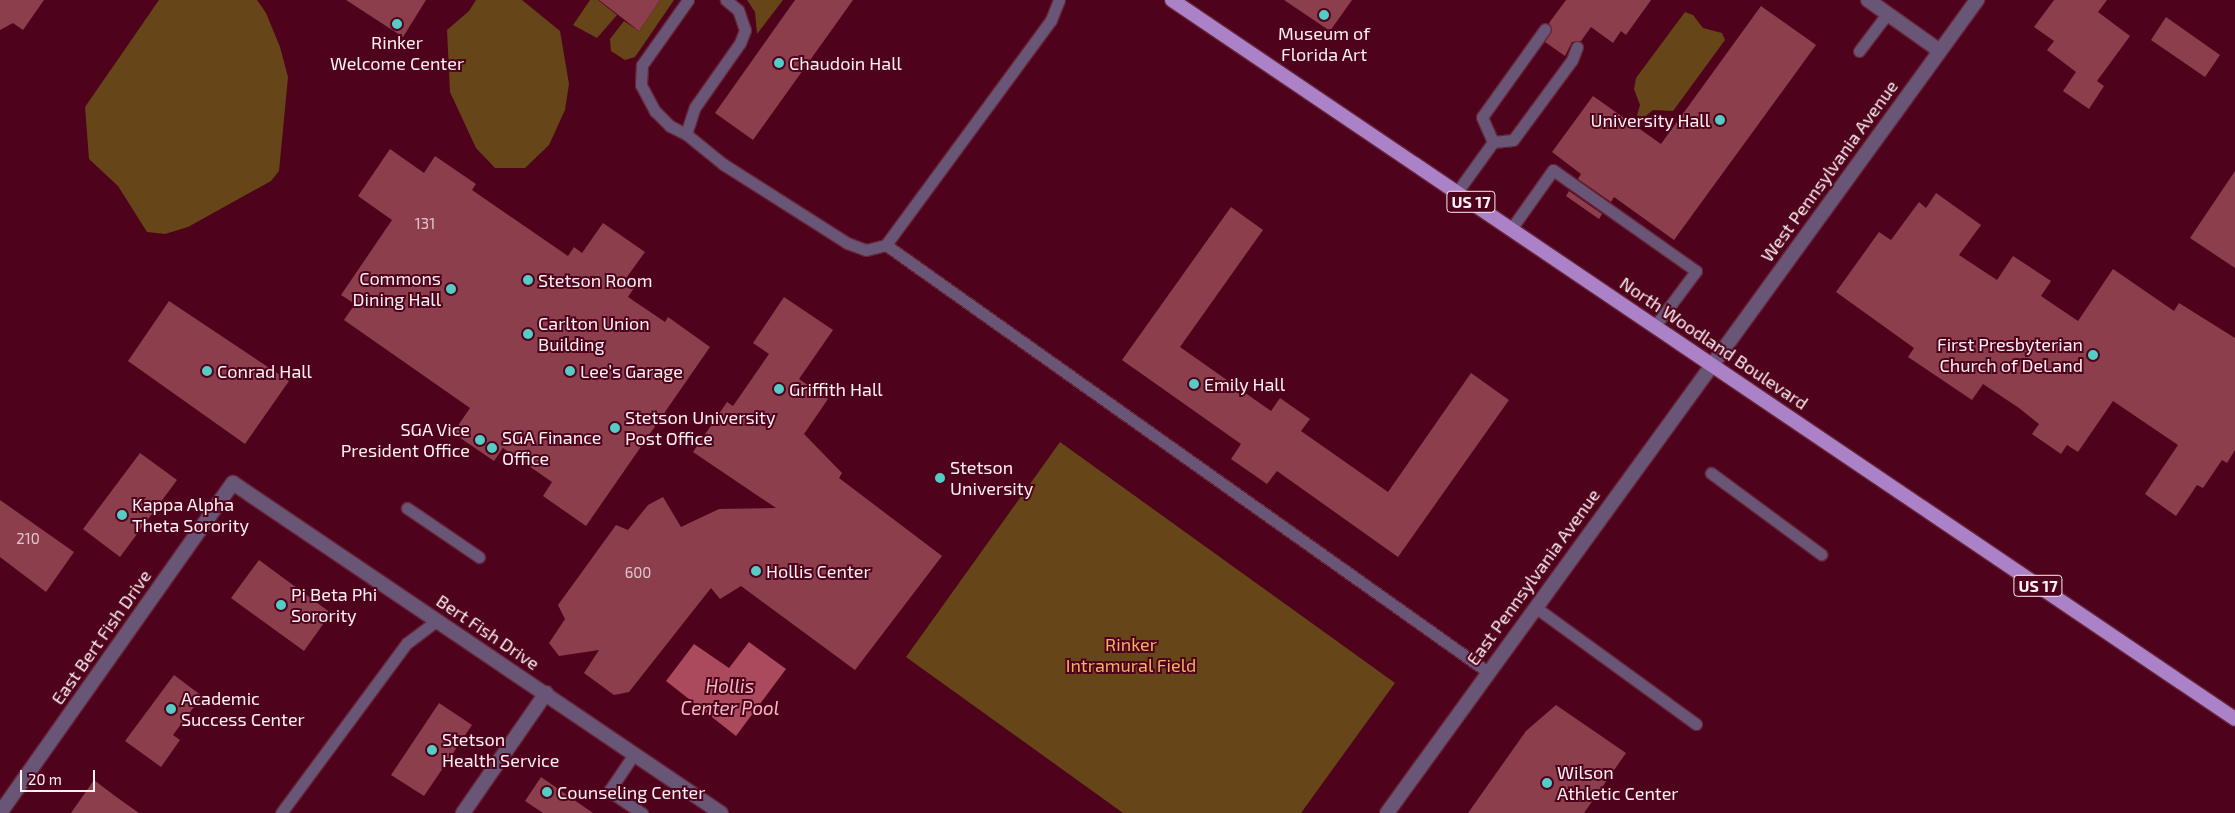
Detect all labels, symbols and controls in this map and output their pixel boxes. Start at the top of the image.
marker: Museum of Florida Art [1318,9,1330,21]
marker: Rinker Welcome Center [391,18,403,30]
place label: Museum of Florida Art [1278,23,1370,66]
place label: Rinker Welcome Center [330,32,464,74]
place label: Chaudoin Hall [789,52,902,74]
marker: Chaudoin Hall [773,57,785,69]
street label: West Pennsylvania Avenue [1756,76,1902,266]
place label: University Hall [1590,109,1710,131]
marker: University Hall [1714,114,1726,126]
road number: US 17 [1446,188,1496,216]
house number: 131 [415,215,435,233]
place label: Commons Dining Hall [353,268,441,310]
place label: Stetson Room [538,269,652,291]
street label: North Woodland Boulevard [1616,272,1812,414]
marker: Stetson Room [522,274,534,286]
marker: Commons Dining Hall [445,283,457,295]
place label: Carlton Union Building [538,313,650,356]
marker: Carlton Union Building [522,328,534,340]
place label: First Presbyterian Church of DeLand [1937,334,2083,376]
marker: First Presbyterian Church of DeLand [2087,349,2099,361]
place label: Conrad Hall [217,360,312,382]
place label: Lee’s Garage [580,360,683,382]
marker: Conrad Hall [201,365,213,377]
marker: Lee’s Garage [564,365,576,377]
place label: Emily Hall [1204,373,1285,395]
place label: Griffith Hall [789,378,883,400]
marker: Emily Hall [1188,378,1200,390]
marker: Griffith Hall [773,383,785,395]
place label: Stetson University Post Office [625,407,775,449]
place label: SGA Vice President Office [341,419,470,462]
marker: Stetson University Post Office [609,422,621,434]
place label: SGA Finance Office [502,427,602,469]
marker: SGA Vice President Office [474,434,486,446]
marker: SGA Finance Office [486,442,498,454]
place label: Stetson University [950,457,1033,499]
marker: Stetson University [934,472,946,484]
street label: East Pennsylvania Avenue [1462,484,1604,670]
place label: Kappa Alpha Theta Sorority [132,494,249,536]
marker: Kappa Alpha Theta Sorority [116,509,128,521]
house number: 210 [16,530,40,548]
place label: Hollis Center [766,560,871,582]
house number: 600 [625,564,651,582]
marker: Hollis Center [750,565,762,577]
street label: East Bert Fish Drive [46,566,156,708]
road number: US 17 [2013,572,2063,600]
place label: Pi Beta Phi Sorority [291,584,377,626]
street label: Bert Fish Drive [432,590,544,674]
marker: Pi Beta Phi Sorority [275,599,287,611]
park label: Rinker Intramural Field [1065,634,1197,676]
water label: Hollis Center Pool [680,675,780,719]
place label: Academic Success Center [181,688,305,731]
marker: Academic Success Center [165,703,177,715]
place label: Stetson Health Service [442,729,559,772]
marker: Stetson Health Service [426,744,438,756]
scale bar [22,760,98,792]
place label: Wilson Athletic Center [1557,762,1679,804]
text: 20 m [28,770,62,788]
marker: Wilson Athletic Center [1541,777,1553,789]
place label: Counseling Center [557,781,705,803]
marker: Counseling Center [541,786,553,798]

